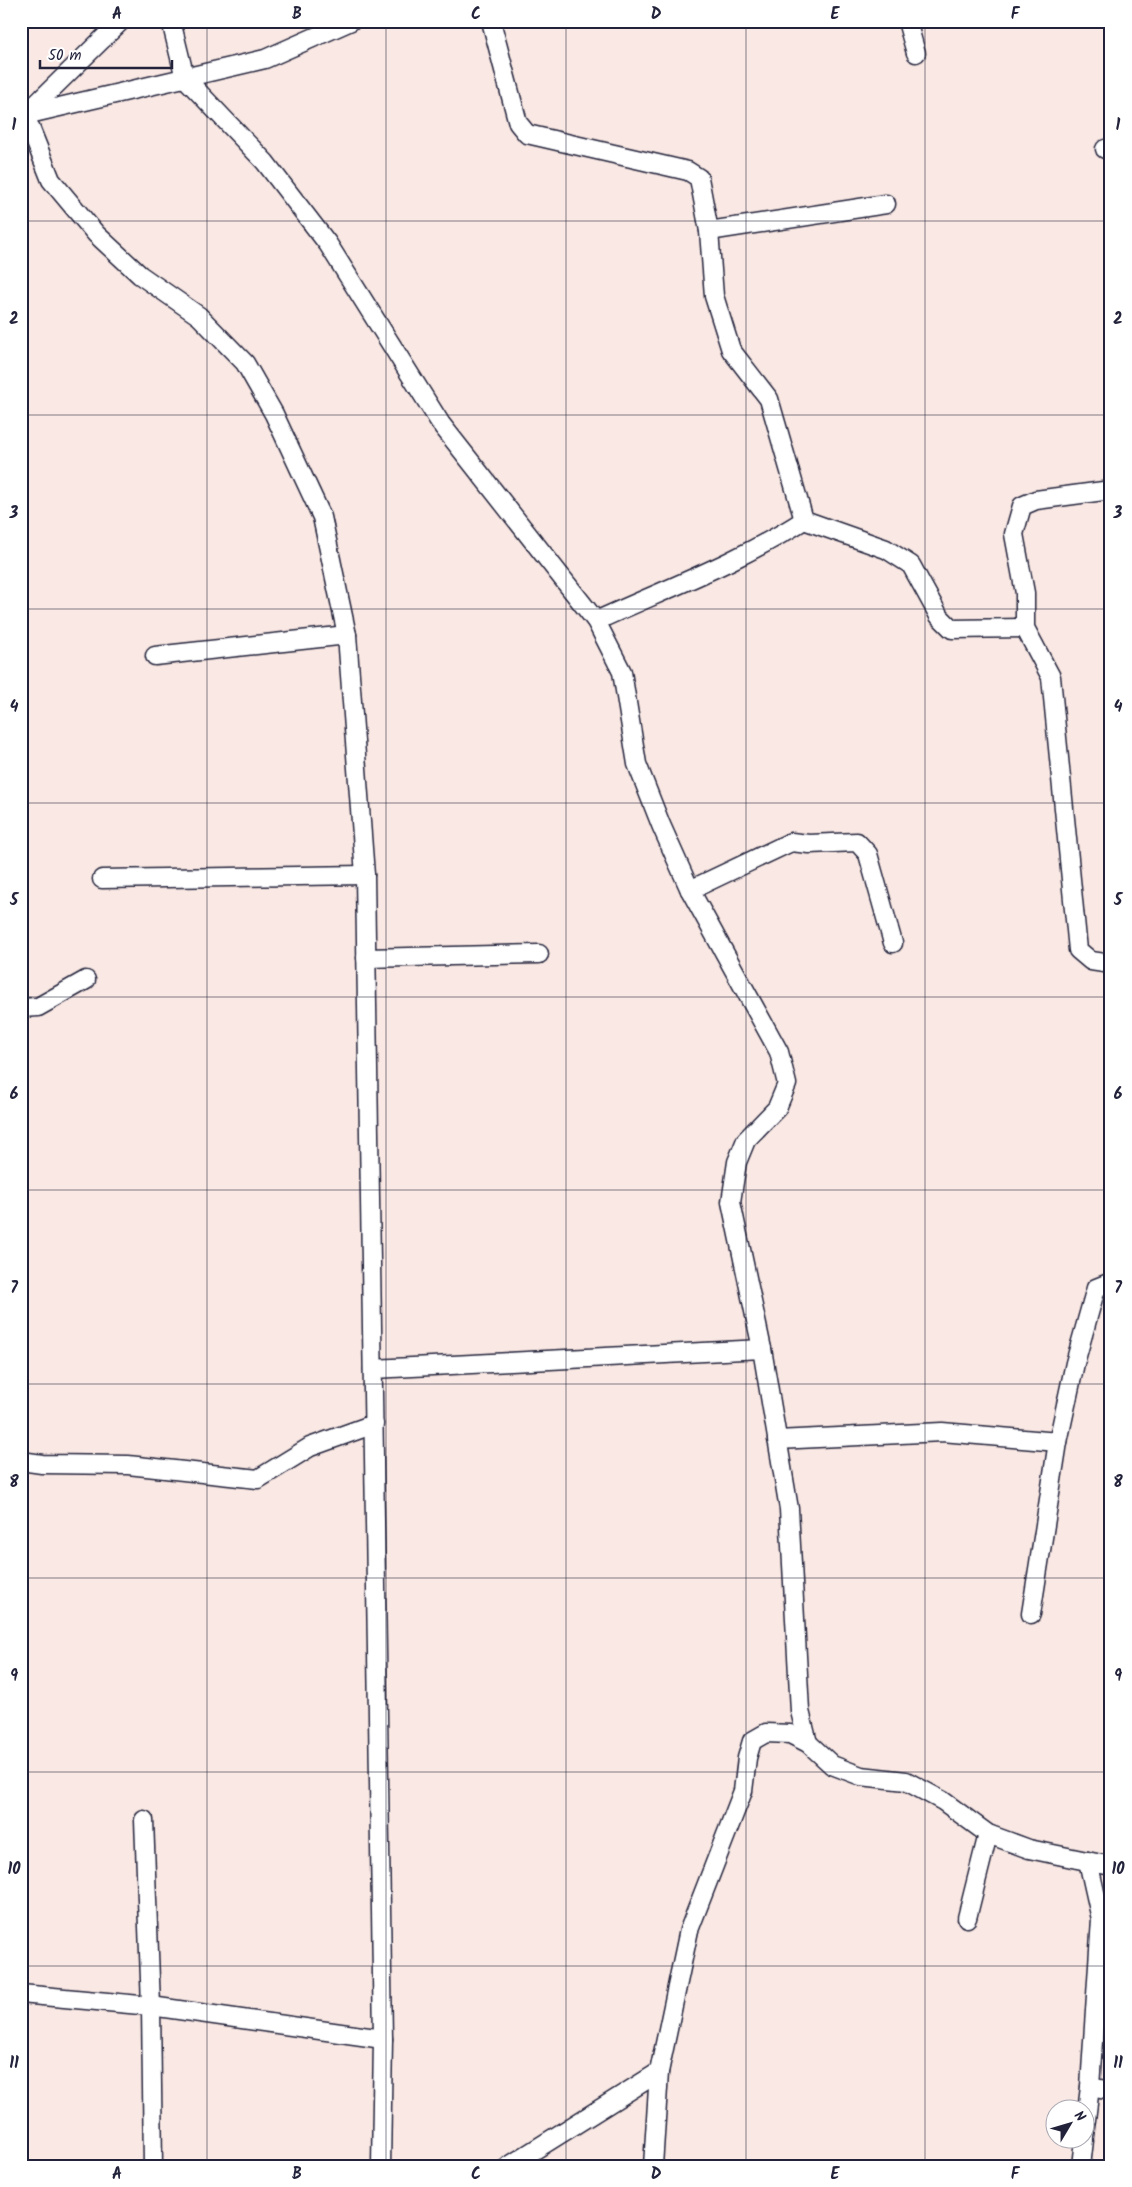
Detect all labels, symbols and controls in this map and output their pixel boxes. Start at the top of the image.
text: A [112,2,122,27]
text: B [292,2,302,27]
text: C [471,2,481,27]
text: D [651,2,662,27]
text: E [831,2,841,27]
text: F [1011,2,1021,27]
scale bar [40,38,172,70]
text: 50 m [48,44,82,68]
text: 1 [12,113,17,138]
text: 1 [1116,113,1121,138]
text: 2 [9,307,19,332]
text: 2 [1113,307,1123,332]
text: 3 [9,501,19,526]
text: 3 [1113,501,1123,526]
text: 4 [10,695,19,720]
text: 4 [1114,695,1123,720]
text: 5 [9,888,20,913]
text: 5 [1113,888,1124,913]
text: 6 [10,1082,19,1107]
text: 6 [1114,1082,1123,1107]
text: 7 [10,1276,18,1301]
text: 7 [1114,1276,1122,1301]
text: 8 [9,1470,19,1495]
text: 8 [1113,1470,1123,1495]
text: 9 [10,1664,18,1689]
text: 9 [1114,1664,1122,1689]
text: 10 [7,1857,21,1882]
text: 10 [1111,1857,1125,1882]
text: 11 [9,2051,19,2076]
text: 11 [1113,2051,1123,2076]
north arrow [1044,2100,1094,2150]
text: N [1068,2106,1091,2127]
text: A [112,2162,122,2187]
text: B [292,2162,302,2187]
text: C [471,2162,481,2187]
text: D [651,2162,662,2187]
text: E [831,2162,841,2187]
text: F [1011,2162,1021,2187]

